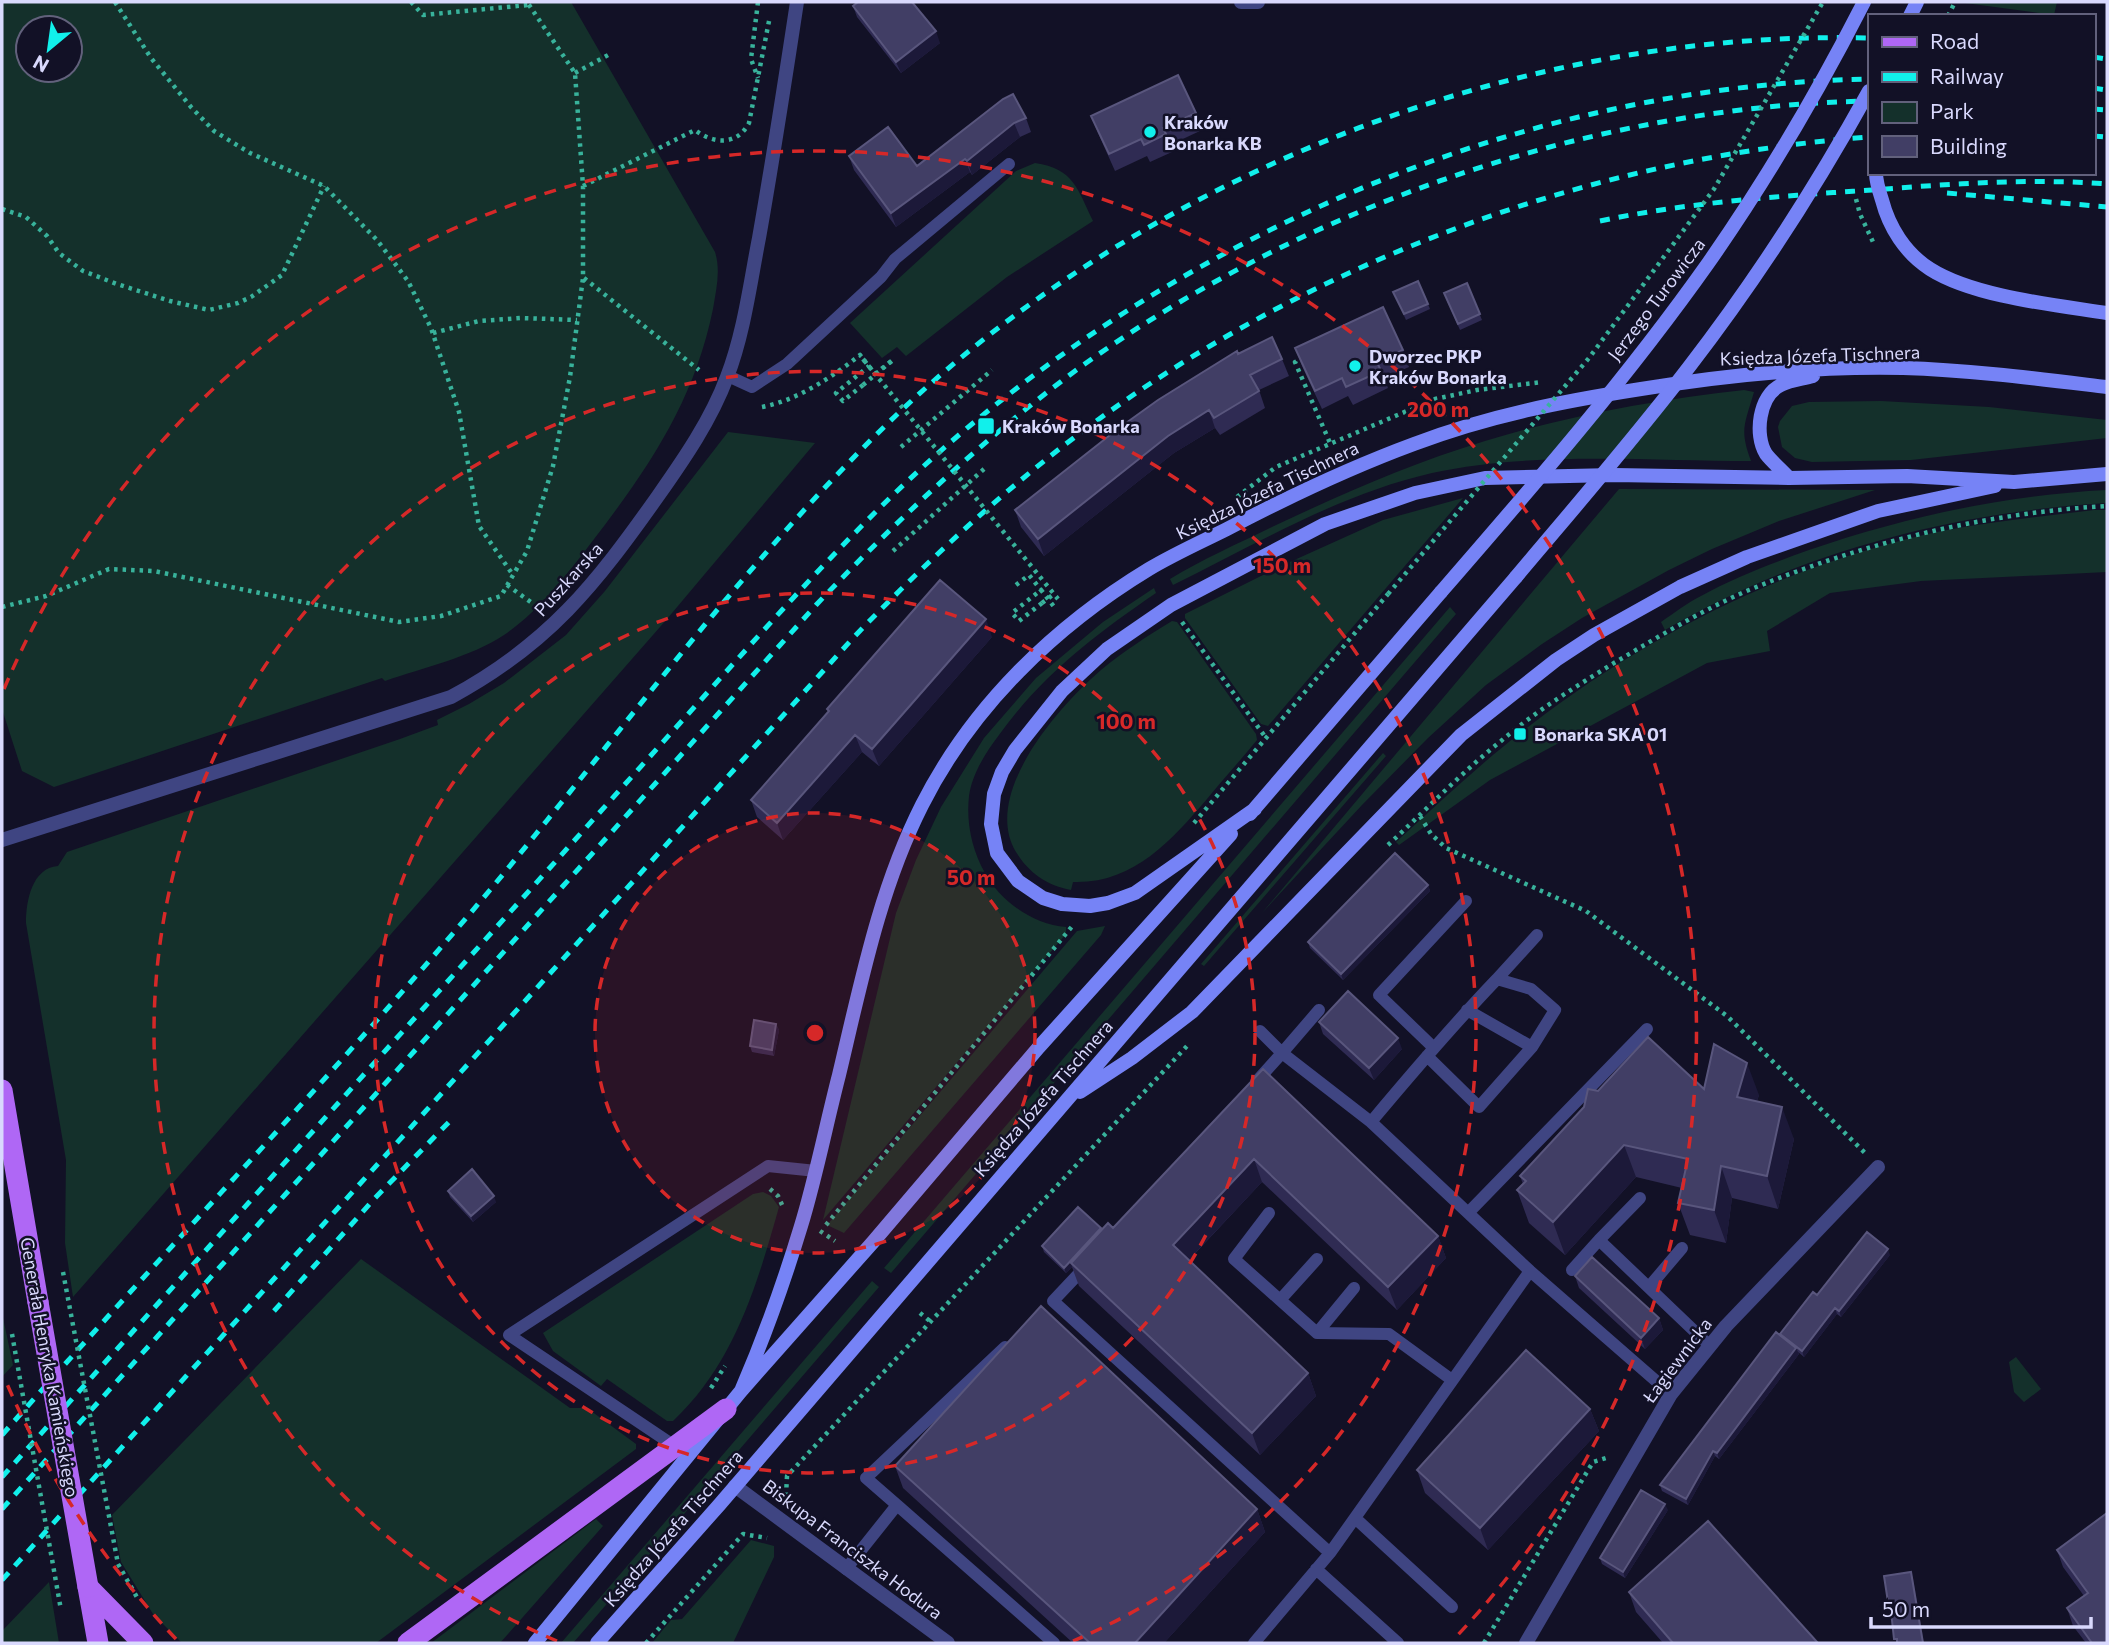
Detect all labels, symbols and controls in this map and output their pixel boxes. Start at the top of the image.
north arrow [14,14,84,84]
legend [1868,14,2095,175]
text: Road [1930,28,1979,53]
text: N [29,51,52,78]
text: Railway [1930,63,2004,88]
text: Park [1930,98,1974,123]
place label: Kraków Bonarka KB [1164,111,1262,154]
marker: Kraków Bonarka KB [1142,124,1158,140]
text: Building [1930,133,2007,158]
street label: Jerzego Turowicza [1603,233,1709,365]
street label: Księdza Józefa Tischnera [1719,341,1921,369]
place label: Dworzec PKP Kraków Bonarka [1369,345,1507,388]
marker: Dworzec PKP Kraków Bonarka [1347,358,1363,374]
text: 200 m [1407,396,1469,421]
place label: Kraków Bonarka [1002,415,1140,437]
marker: Kraków Bonarka [976,416,996,436]
street label: Księdza Józefa Tischnera [1172,436,1362,544]
street label: Puszkarska [529,537,607,621]
text: 150 m [1253,552,1311,577]
text: 100 m [1096,708,1156,733]
place label: Bonarka SKA 01 [1534,723,1667,745]
marker: Bonarka SKA 01 [1512,726,1528,742]
text: 50 m [947,864,995,889]
street label: Księdza Józefa Tischnera [969,1015,1117,1181]
centre of rings [803,1021,827,1045]
street label: Generała Henryka Kamieńskiego [16,1235,84,1499]
street label: Łagiewnicka [1637,1313,1716,1408]
street label: Księdza Józefa Tischnera [599,1445,747,1611]
street label: Biskupa Franciszka Hodura [759,1474,947,1624]
scale bar [1871,1586,2092,1630]
text: 50 m [1882,1596,1930,1621]

